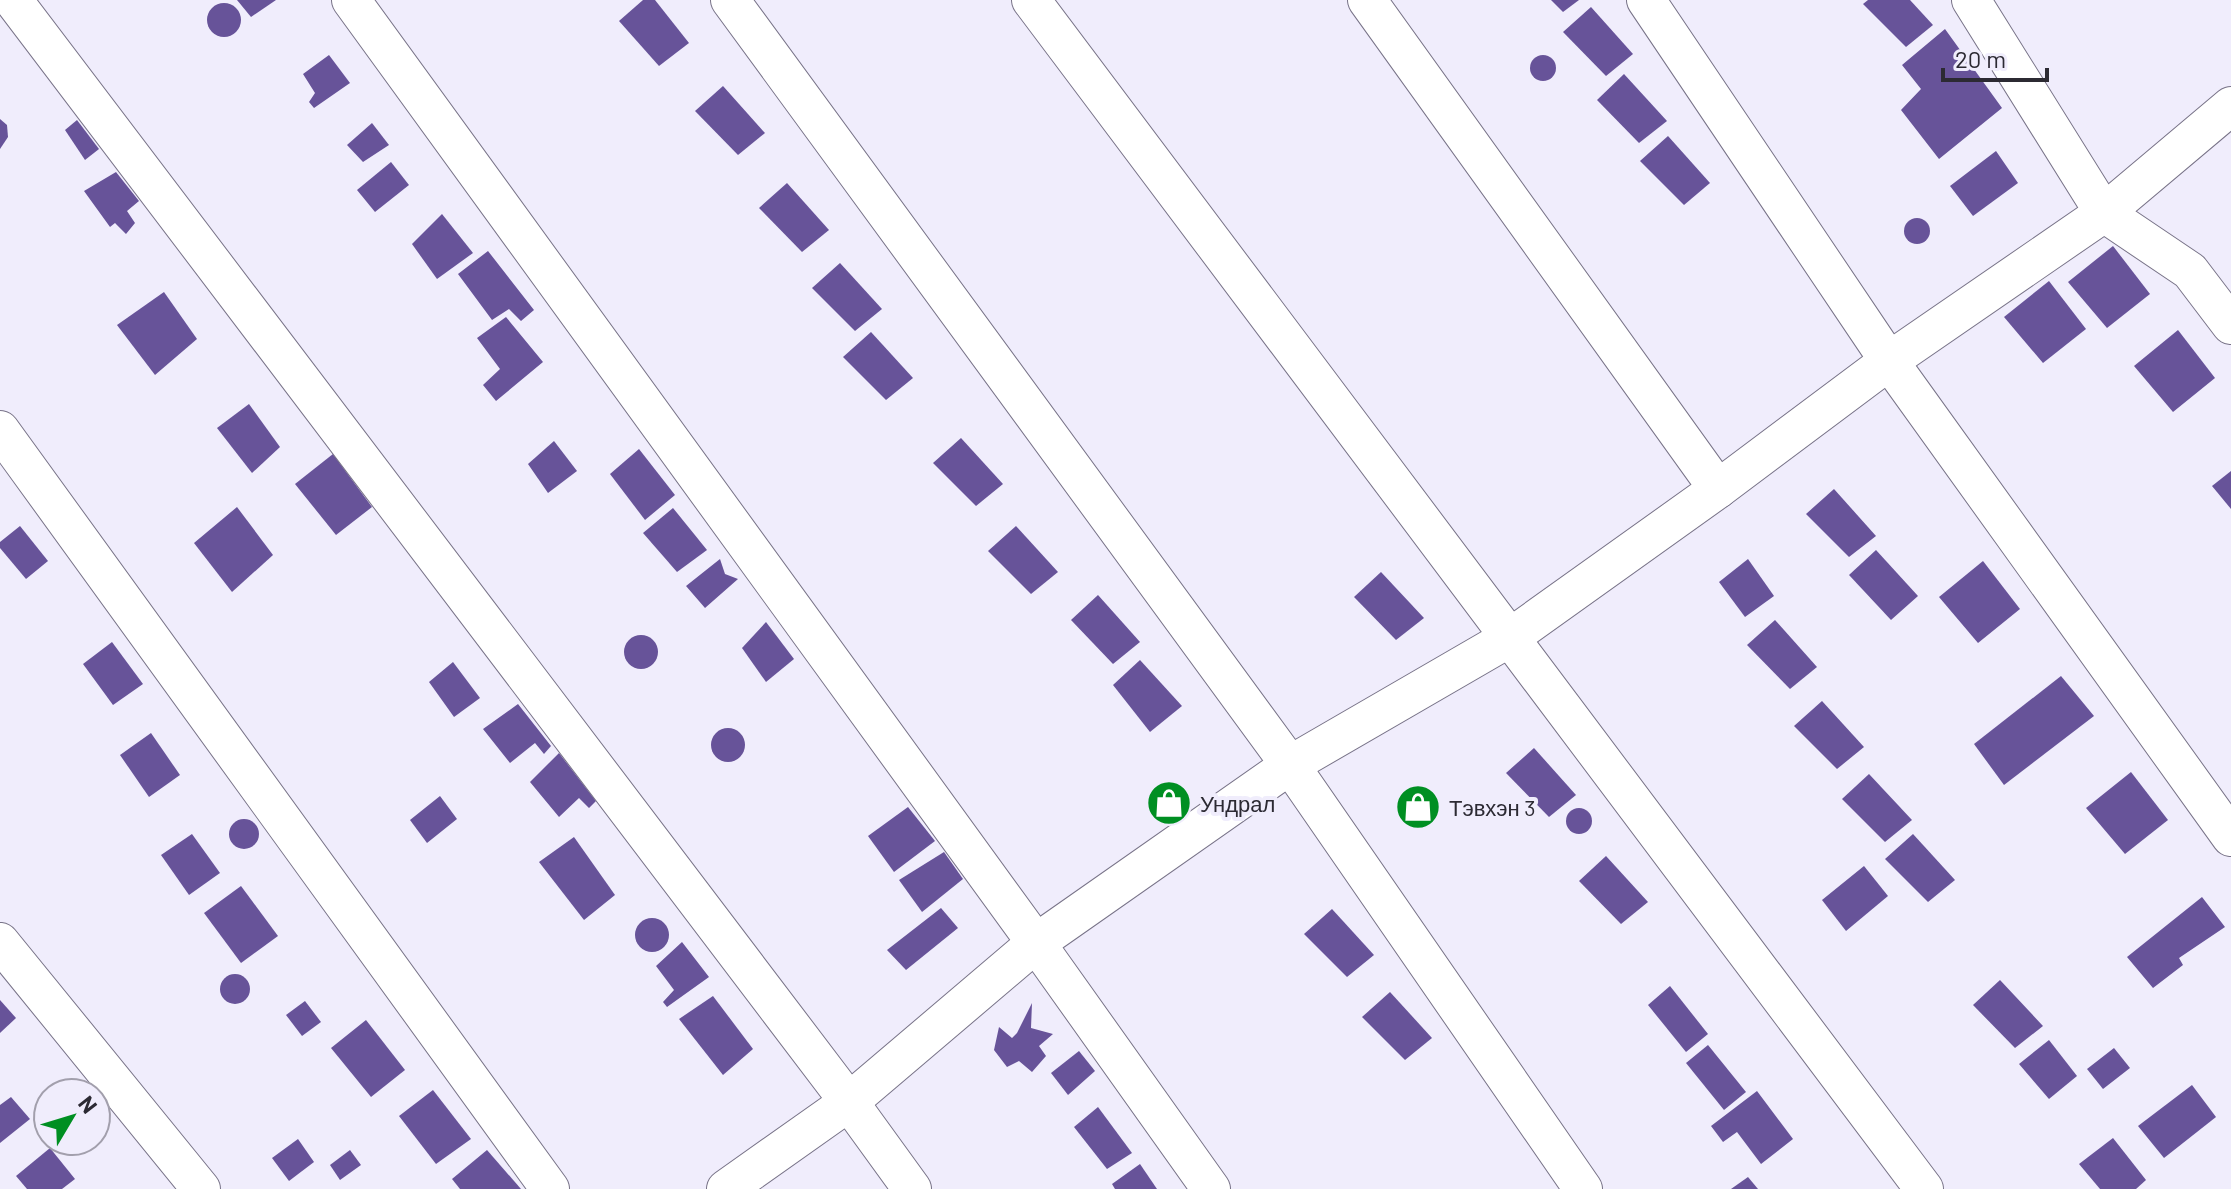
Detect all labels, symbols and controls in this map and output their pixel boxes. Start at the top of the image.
scale bar [1943,32,2047,82]
text: 20 m [1955,44,2006,73]
shop icon: Ундрал [1145,779,1193,827]
shop icon: Тэвхэн 3 [1394,783,1442,831]
place label: Ундрал [1200,790,1275,817]
place label: Тэвхэн 3 [1449,794,1535,820]
north arrow [32,1077,112,1157]
text: N [74,1090,103,1118]

